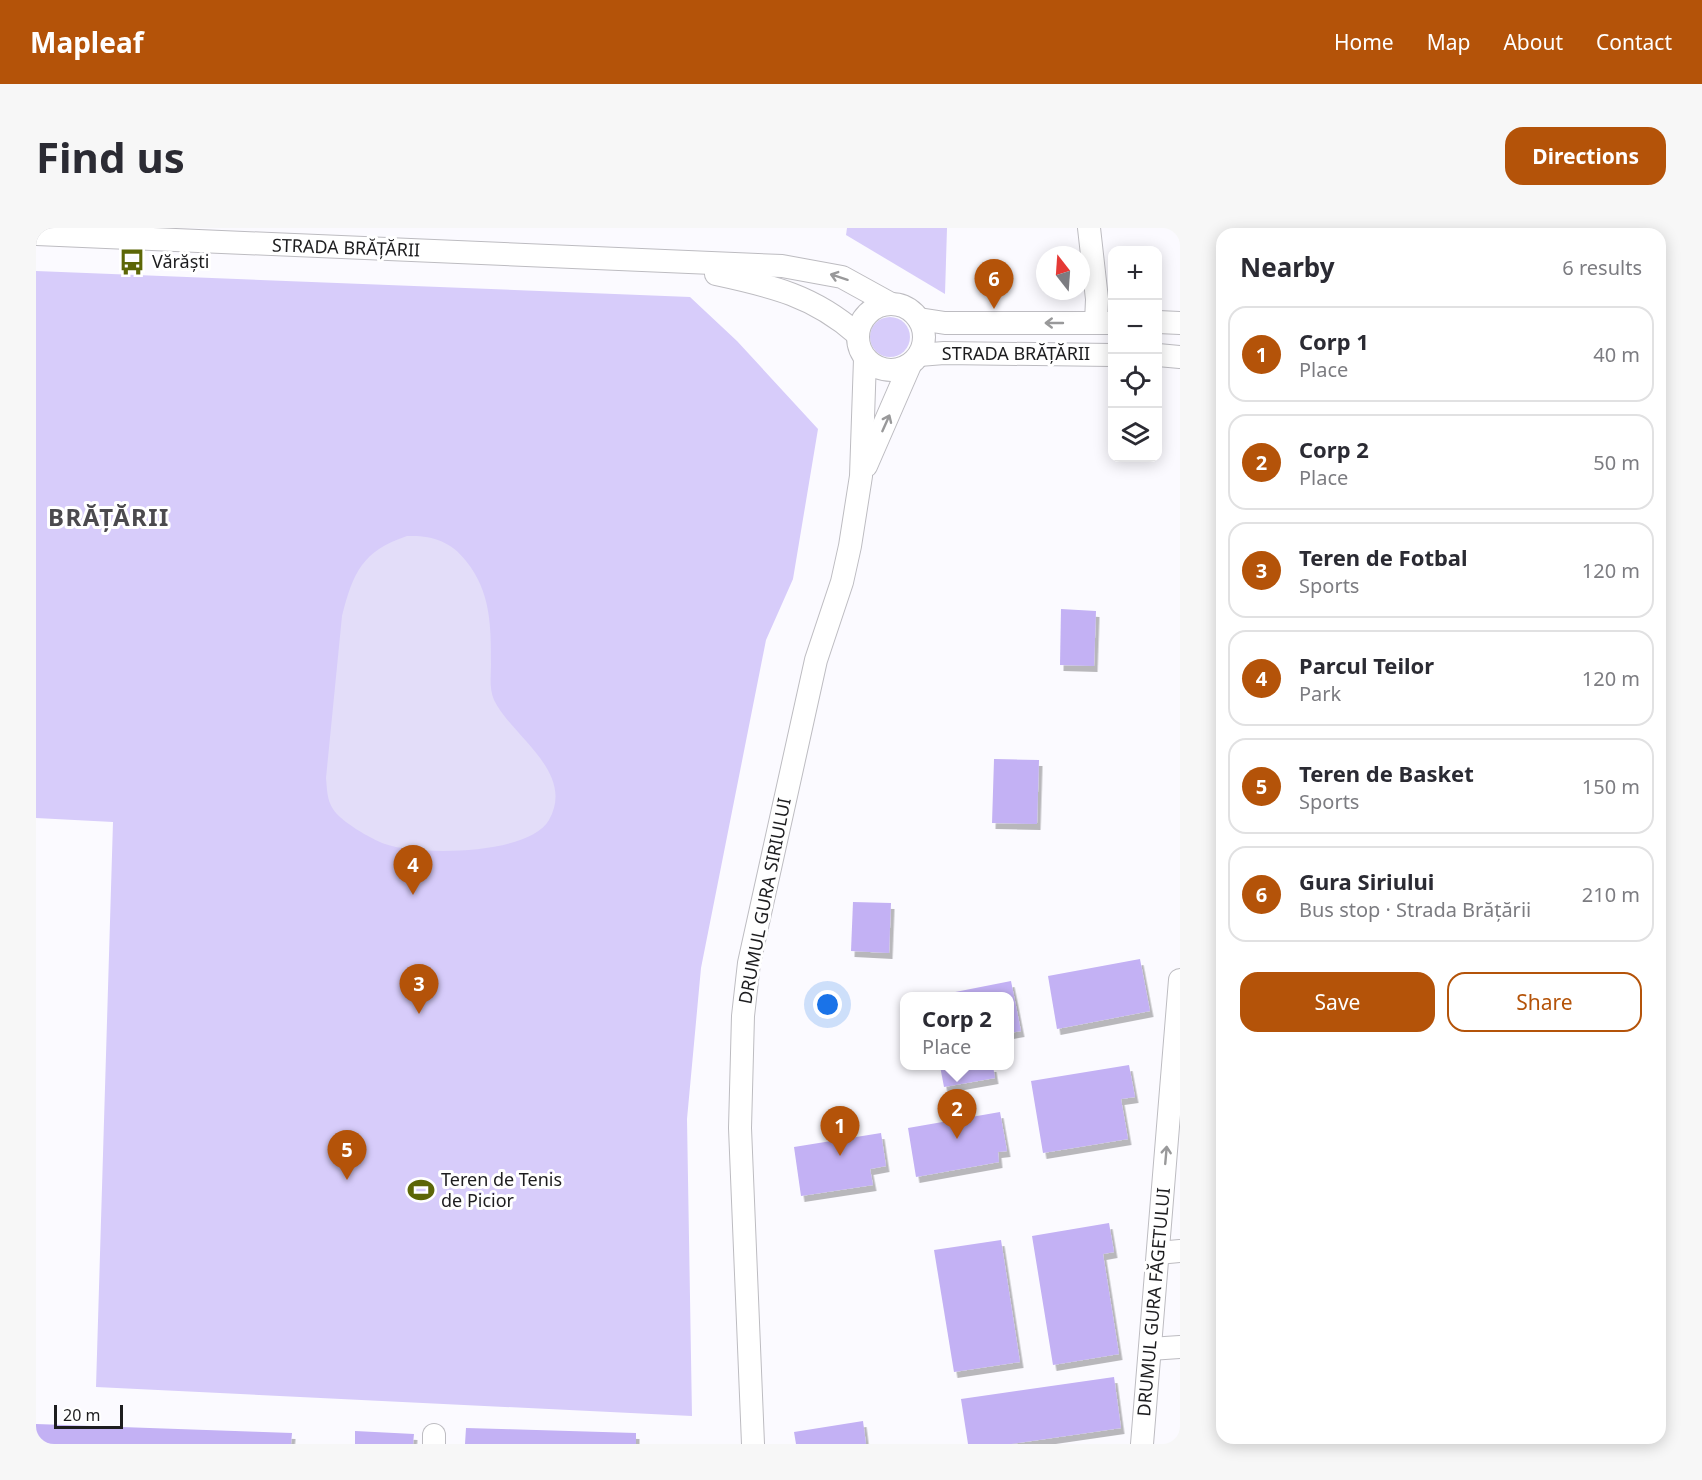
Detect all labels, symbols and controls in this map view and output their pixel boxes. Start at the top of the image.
text: Mapleaf [30,23,144,61]
text: Home [1334,28,1394,56]
text: Map [1427,28,1470,56]
text: About [1503,28,1563,56]
text: Contact [1596,28,1672,56]
button: Directions [1505,127,1666,185]
text: Find us [36,128,185,185]
street label: STRADA BRĂȚĂRII [271,232,421,262]
north arrow [1036,246,1090,300]
map controls [1108,246,1162,462]
button: + [1108,246,1162,300]
bus stop icon: Vărăști [117,247,147,277]
place label: Vărăști [152,249,209,273]
text: Nearby [1240,249,1335,285]
text: 6 results [1562,254,1642,281]
pin: 6 [974,260,1014,309]
one-way arrow [830,271,849,282]
button: − [1108,300,1162,354]
one-way arrow [1045,317,1065,329]
text: Corp 1 [1299,326,1369,356]
street label: STRADA BRĂȚĂRII [942,341,1090,365]
text: 1 [1256,341,1267,368]
text: 40 m [1593,341,1640,368]
button: locate [1108,354,1162,408]
text: Place [1299,356,1348,383]
button: layers [1108,408,1162,462]
one-way arrow [881,414,893,432]
text: Corp 2 [1299,434,1369,464]
text: 2 [1256,449,1267,476]
text: 50 m [1593,449,1640,476]
text: Place [1299,464,1348,491]
district label: BRĂȚĂRII [48,500,170,533]
text: Teren de Fotbal [1299,542,1468,572]
text: 3 [1256,557,1267,584]
text: 120 m [1582,557,1640,584]
text: Sports [1299,572,1359,599]
text: Parcul Teilor [1299,650,1434,680]
text: 4 [1256,665,1267,692]
text: 120 m [1582,665,1640,692]
text: Park [1299,680,1341,707]
text: Teren de Basket [1299,758,1474,788]
text: 5 [1256,773,1267,800]
text: 150 m [1582,773,1640,800]
text: Sports [1299,788,1359,815]
street label: DRUMUL GURA SIRIULUI [732,796,796,1006]
pin: 4 [394,846,433,895]
text: Gura Siriului [1299,866,1434,896]
text: 6 [1256,881,1267,908]
text: 210 m [1582,881,1640,908]
text: Bus stop · Strada Brățării [1299,896,1531,923]
pin: 3 [400,964,439,1014]
button: Save [1240,972,1435,1032]
button: Share [1447,972,1642,1032]
your location [813,990,842,1019]
popup [900,992,1014,1070]
text: Corp 2 [922,1003,992,1033]
text: Place [922,1033,971,1060]
pin: 2 [938,1090,976,1139]
pin: 1 [820,1106,860,1156]
pin: 5 [328,1130,366,1180]
one-way arrow [1161,1146,1172,1166]
place label: Teren de Tenis de Picior [441,1167,562,1212]
sports icon: Teren de Tenis de Picior [406,1175,436,1205]
street label: DRUMUL GURA FĂGETULUI [1131,1186,1175,1417]
scale bar [54,1402,123,1430]
text: 20 m [63,1404,100,1426]

